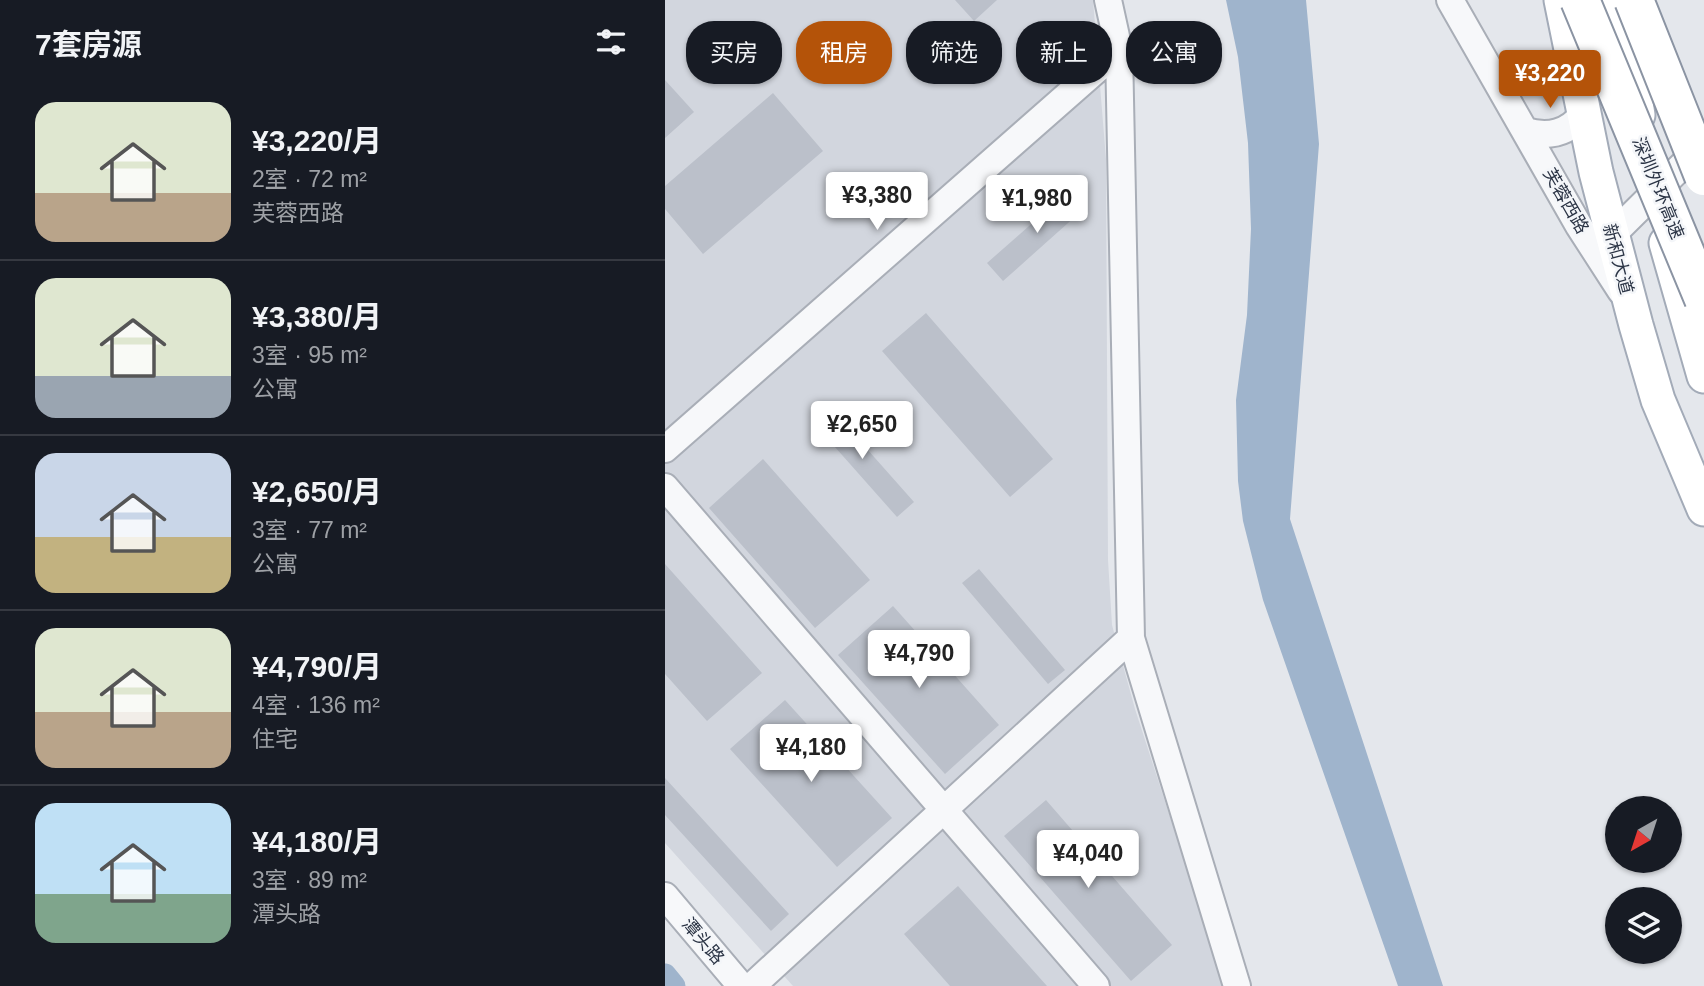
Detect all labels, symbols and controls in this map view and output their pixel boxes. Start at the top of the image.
chip: 买房 [686,21,782,84]
chip: 租房 [796,21,892,84]
chip: 筛选 [906,21,1002,84]
chip: 新上 [1016,21,1112,84]
chip: 公寓 [1126,21,1222,84]
icon: filters [592,23,630,61]
text: 7套房源 [35,28,142,61]
pin: ¥3,220 [1493,50,1607,110]
text: ¥3,220 [1515,60,1585,86]
text: ¥3,220/月 [252,124,382,157]
icon: home [91,130,175,214]
street label: 深圳外环高速 [1628,134,1688,242]
street label: 芙蓉西路 [1539,165,1593,237]
text: 2室 · 72 m² [252,166,367,192]
pin: ¥3,380 [820,173,934,232]
pin: ¥1,980 [980,176,1094,235]
text: ¥3,380 [842,182,912,208]
text: ¥1,980 [1002,185,1072,211]
text: 芙蓉西路 [252,200,344,226]
street label: 新和大道 [1599,222,1637,296]
text: ¥3,380/月 [252,300,382,333]
icon: home [91,306,175,390]
text: 3室 · 95 m² [252,342,367,368]
text: 公寓 [252,376,298,402]
pin: ¥2,650 [805,402,919,461]
text: ¥2,650 [827,411,897,437]
text: ¥2,650/月 [252,475,382,508]
icon: home [91,481,175,565]
text: 3室 · 77 m² [252,517,367,543]
text: 公寓 [252,551,298,577]
pin: ¥4,790 [862,630,976,690]
text: ¥4,790 [884,640,954,666]
text: ¥4,790/月 [252,650,382,683]
icon: home [91,656,175,740]
text: 4室 · 136 m² [252,692,380,718]
pin: ¥4,180 [754,724,868,784]
text: 住宅 [252,726,298,752]
text: ¥4,180 [776,734,846,760]
north arrow [1605,796,1682,873]
map controls [1605,796,1682,964]
text: ¥4,180/月 [252,825,382,858]
pin: ¥4,040 [1031,830,1145,890]
icon: home [91,831,175,915]
text: ¥4,040 [1053,840,1123,866]
text: 3室 · 89 m² [252,867,367,893]
button: layers [1605,887,1682,964]
text: 潭头路 [252,901,321,927]
street label: 潭头路 [678,914,728,968]

